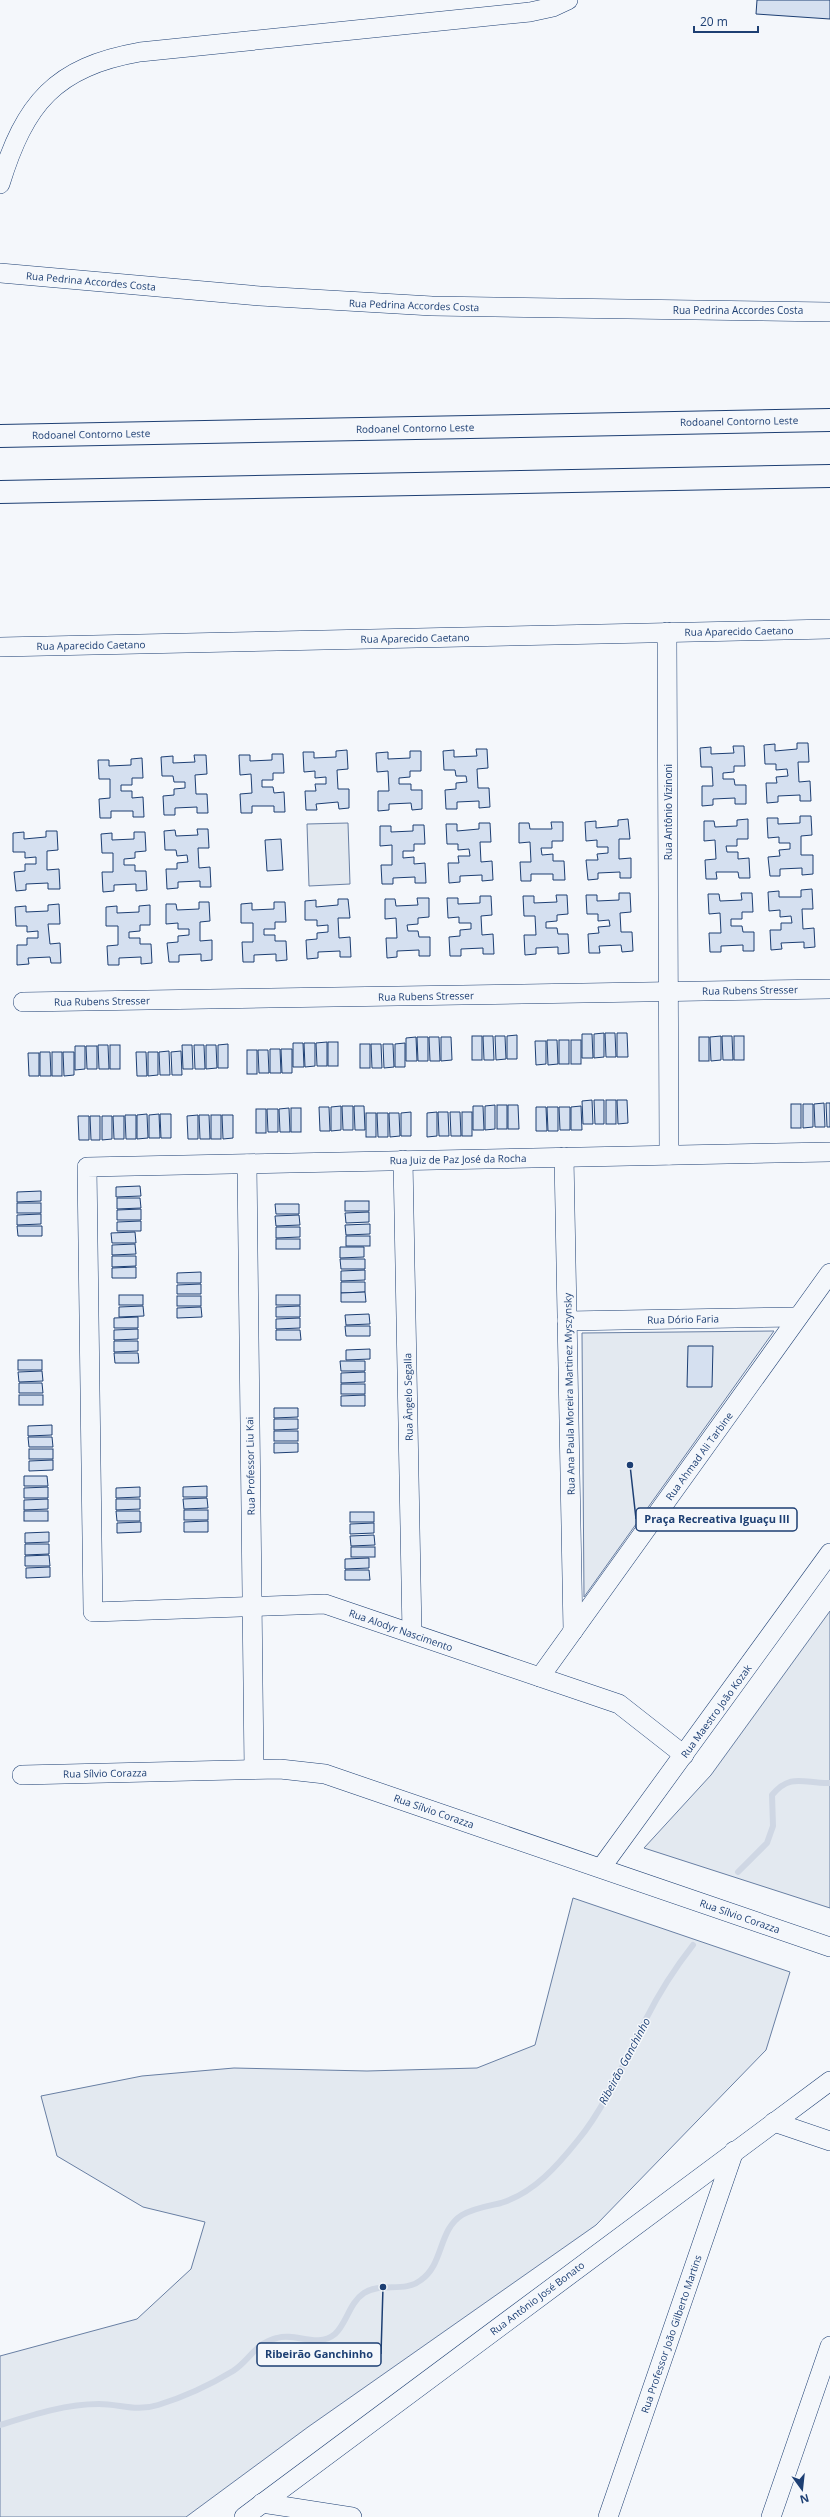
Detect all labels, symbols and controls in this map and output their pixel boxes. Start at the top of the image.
scale bar [694,8,758,34]
text: 20 m [700,13,728,30]
street label: Rua Pedrina Accordes Costa [25,268,157,294]
street label: Rua Pedrina Accordes Costa [349,296,479,314]
street label: Rua Pedrina Accordes Costa [673,303,803,317]
street label: Rodoanel Contorno Leste [680,413,799,429]
street label: Rodoanel Contorno Leste [356,420,475,436]
street label: Rodoanel Contorno Leste [32,426,151,442]
street label: Rua Aparecido Caetano [684,623,794,639]
street label: Rua Aparecido Caetano [360,630,470,646]
street label: Rua Aparecido Caetano [36,637,146,653]
street label: Rua Antônio Vizinoni [661,764,675,860]
street label: Rua Rubens Stresser [702,982,798,998]
street label: Rua Rubens Stresser [378,988,474,1004]
street label: Rua Rubens Stresser [54,993,150,1009]
street label: Rua Juiz de Paz José da Rocha [389,1151,527,1167]
street label: Rua Ana Paula Moreira Martinez Myszynsky [560,1292,578,1495]
street label: Rua Dório Faria [647,1311,719,1327]
street label: Rua Ângelo Segalla [400,1353,416,1441]
street label: Rua Ahmad Ali Tarbine [662,1409,736,1503]
street label: Rua Professor Liu Kai [242,1417,258,1515]
callout: Praça Recreativa Iguaçu III [636,1508,797,1531]
text: Praça Recreativa Iguaçu III [644,1511,790,1526]
street label: Rua Alodyr Nascimento [347,1606,455,1654]
street label: Rua Maestro João Kozak [677,1661,755,1760]
street label: Rua Sílvio Corazza [63,1765,147,1781]
street label: Rua Sílvio Corazza [392,1791,476,1831]
street label: Rua Sílvio Corazza [698,1896,782,1936]
water label: Ribeirão Ganchinho [595,2015,653,2107]
street label: Rua Professor João Gilberto Martins [637,2253,705,2415]
street label: Rua Antônio José Bonato [487,2258,587,2338]
callout: Ribeirão Ganchinho [257,2343,381,2366]
text: Ribeirão Ganchinho [265,2346,373,2361]
north arrow [782,2469,822,2509]
text: N [798,2491,811,2508]

